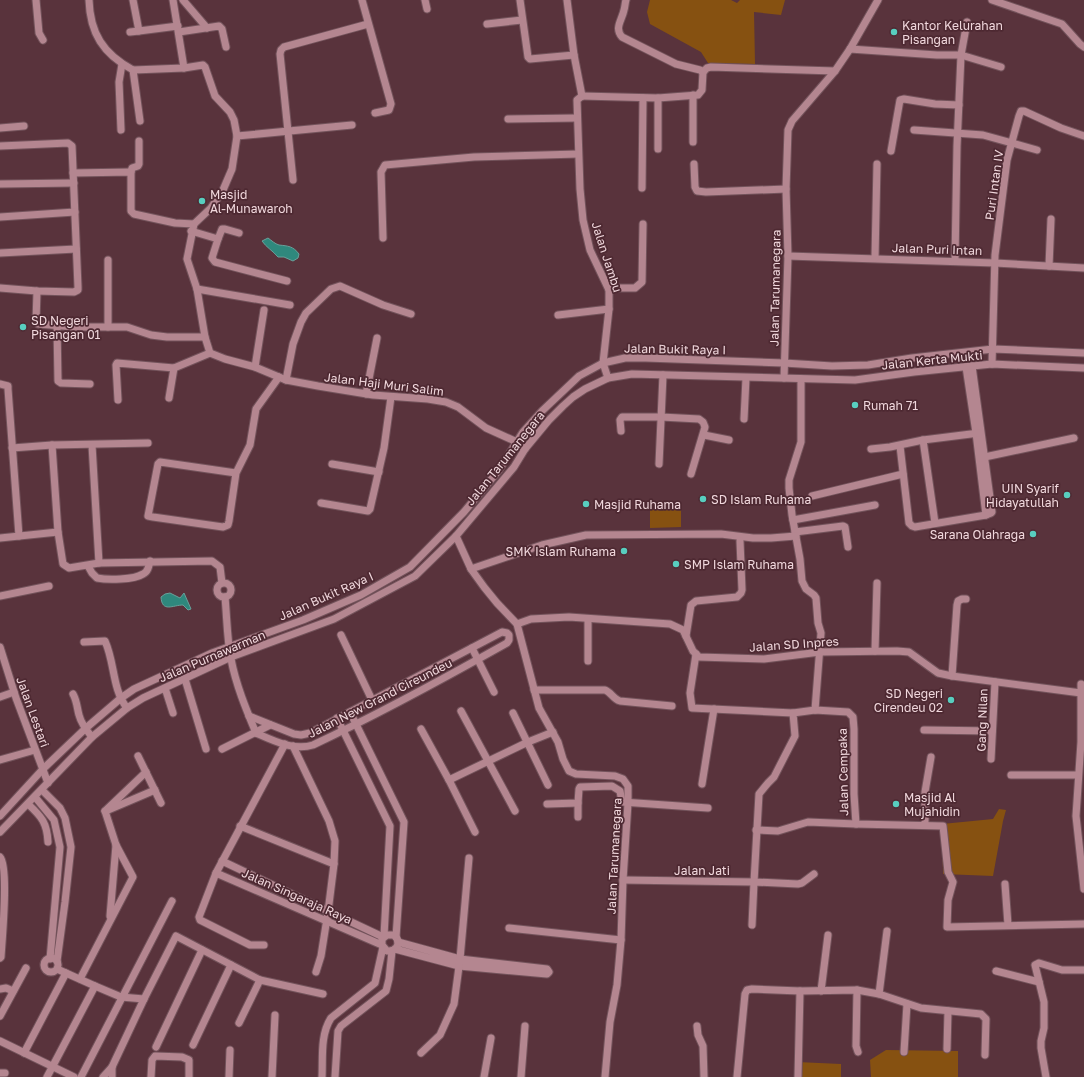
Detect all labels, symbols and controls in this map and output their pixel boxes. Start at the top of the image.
place label: Kantor Kelurahan Pisangan [902,18,1003,47]
marker: Kantor Kelurahan Pisangan [889,27,899,37]
street label: Puri Intan IV [982,149,1006,221]
place label: Masjid Al-Munawaroh [210,187,293,216]
marker: Masjid Al-Munawaroh [197,196,207,206]
street label: Jalan Jambu [589,220,625,294]
street label: Jalan Tarumanegara [766,229,784,347]
street label: Jalan Puri Intan [892,240,982,258]
place label: SD Negeri Pisangan 01 [31,313,101,342]
marker: SD Negeri Pisangan 01 [18,322,28,332]
street label: Jalan Bukit Raya I [624,341,726,357]
street label: Jalan Kerta Mukti [881,347,983,373]
street label: Jalan Haji Muri Salim [323,369,445,399]
place label: Rumah 71 [863,398,918,413]
marker: Rumah 71 [850,400,860,410]
street label: Jalan Tarumanegara [462,408,548,508]
place label: UIN Syarif Hidayatullah [986,481,1060,510]
marker: UIN Syarif Hidayatullah [1062,490,1072,500]
place label: SD Islam Ruhama [711,492,811,507]
marker: SD Islam Ruhama [698,494,708,504]
place label: Masjid Ruhama [594,497,681,512]
marker: Masjid Ruhama [581,499,591,509]
place label: Sarana Olahraga [930,527,1025,542]
marker: Sarana Olahraga [1028,529,1038,539]
place label: SMK Islam Ruhama [506,544,616,559]
marker: SMK Islam Ruhama [619,546,629,556]
place label: SMP Islam Ruhama [684,557,794,572]
marker: SMP Islam Ruhama [671,559,681,569]
street label: Jalan Bukit Raya I [276,568,376,624]
street label: Jalan Purnawarman [157,627,267,685]
street label: Jalan SD Inpres [749,633,839,655]
street label: Jalan New Grand Cireundeu [305,655,455,741]
street label: Jalan Lestari [13,675,53,749]
place label: SD Negeri Cirendeu 02 [874,686,943,715]
street label: Gang Nilan [973,688,991,752]
marker: SD Negeri Cirendeu 02 [946,695,956,705]
street label: Jalan Cempaka [835,728,851,816]
place label: Masjid Al Mujahidin [904,790,960,819]
street label: Jalan Tarumanegara [603,797,625,915]
marker: Masjid Al Mujahidin [891,799,901,809]
street label: Jalan Jati [674,863,730,878]
street label: Jalan Singaraja Raya [240,865,354,927]

